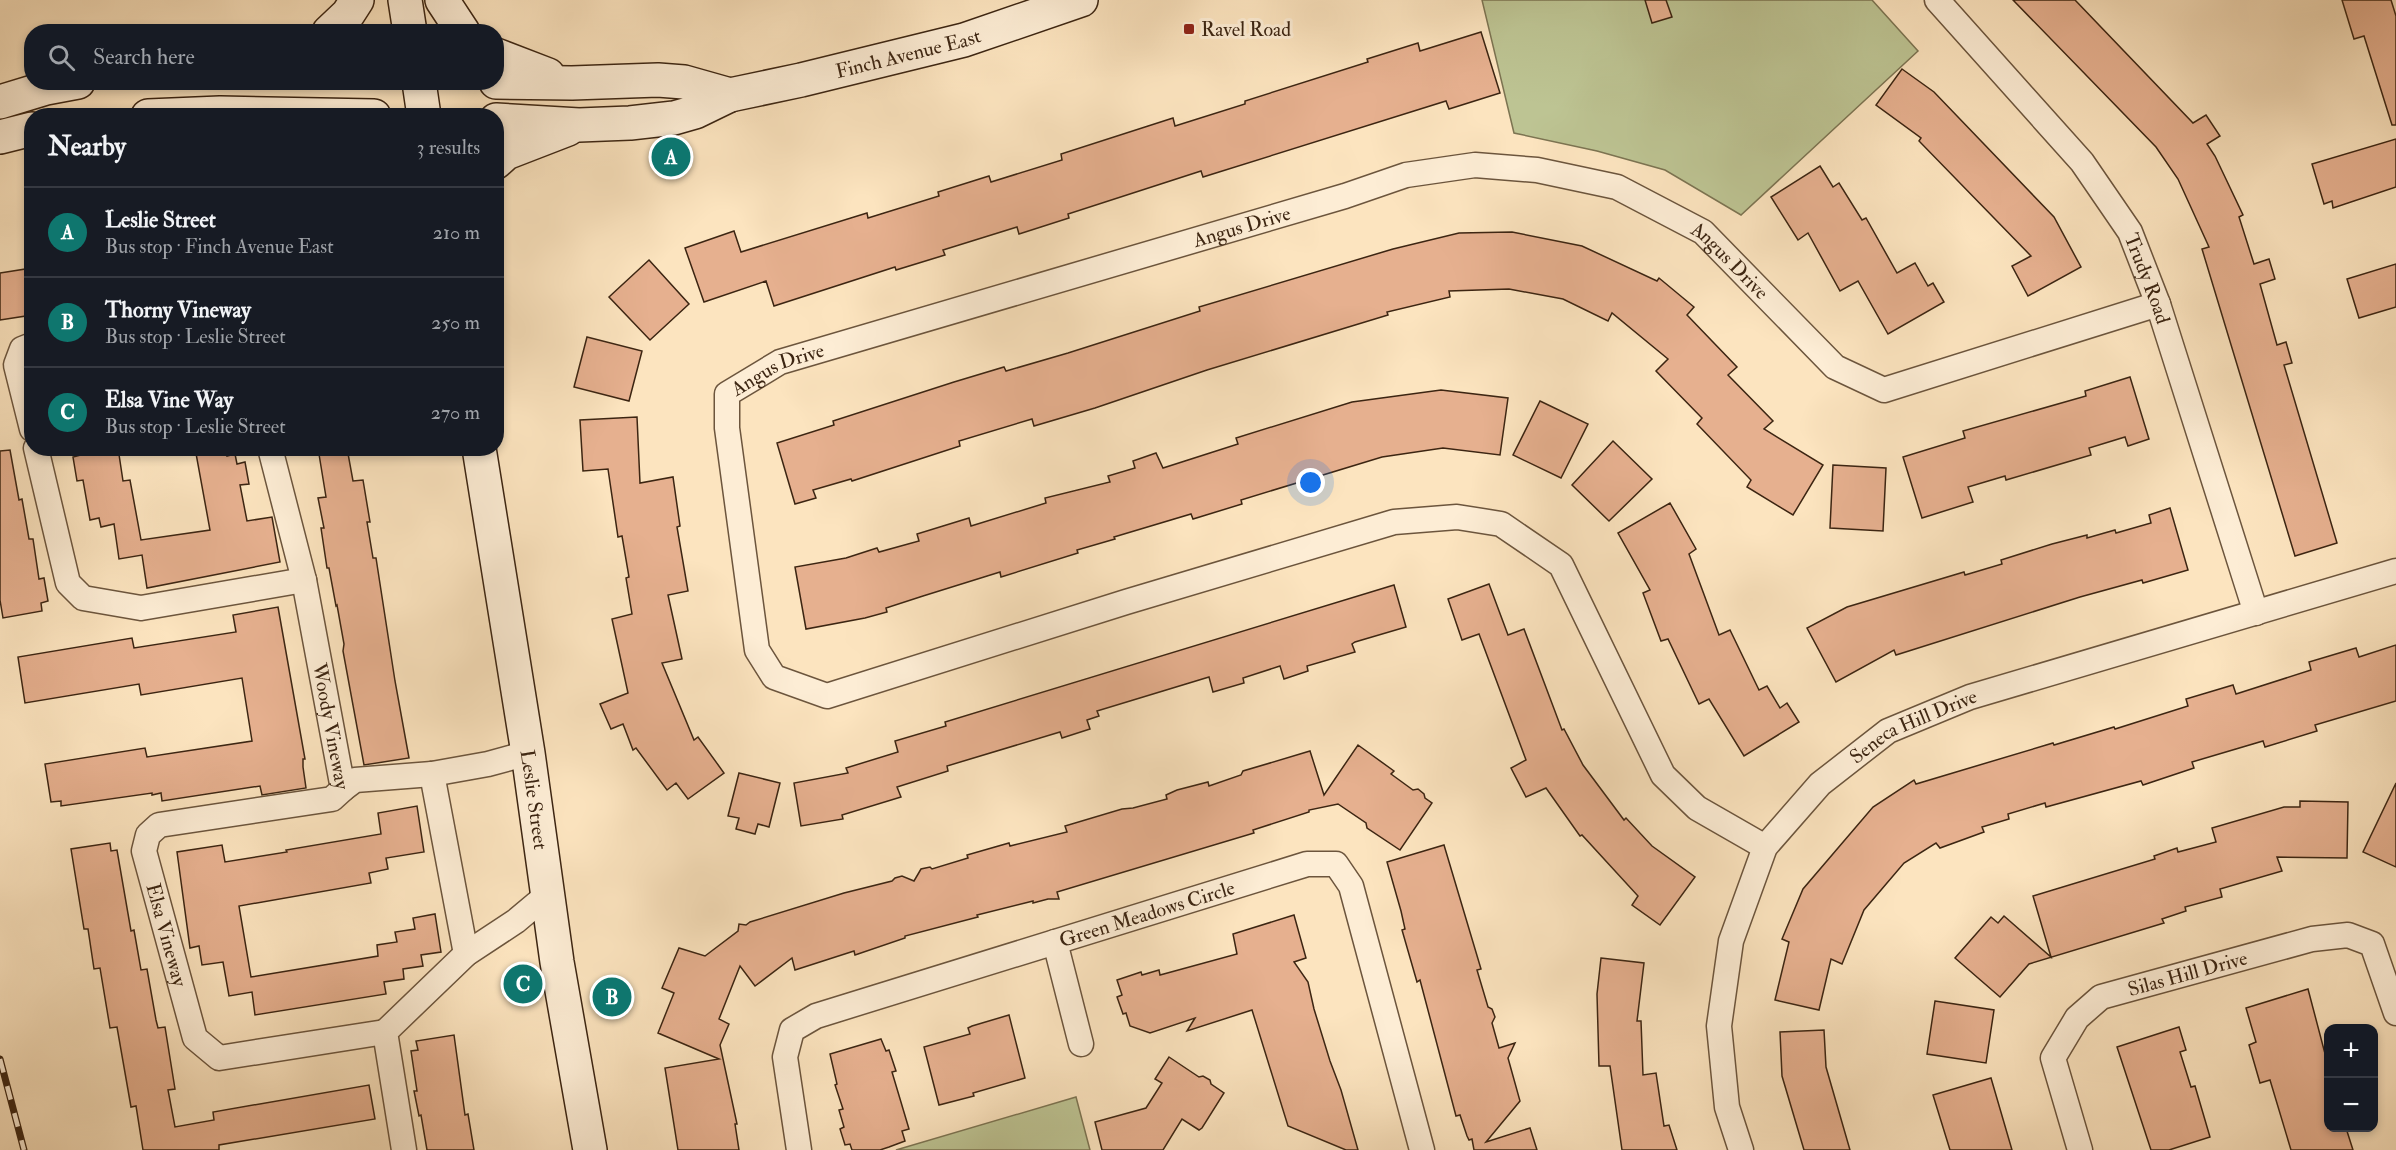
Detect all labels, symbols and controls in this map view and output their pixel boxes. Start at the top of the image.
place label: Ravel Road [1201,17,1291,42]
marker: Ravel Road [1182,22,1196,36]
street label: Finch Avenue East [833,23,985,84]
search box [24,24,504,90]
icon: search [45,41,78,74]
text: Search here [93,43,195,71]
text: Nearby [48,131,126,163]
pin: A [652,134,690,180]
text: 3 results [417,135,480,160]
street label: Angus Drive [1189,201,1293,253]
text: Leslie Street [105,206,216,234]
street label: Angus Drive [1686,216,1774,305]
text: A [61,220,74,245]
text: 210 m [433,220,480,245]
street label: Trudy Road [2119,230,2176,327]
text: Bus stop · Finch Avenue East [105,234,334,259]
text: Thorny Vineway [105,296,251,324]
text: B [61,310,74,335]
text: 250 m [431,310,480,335]
text: Bus stop · Leslie Street [105,324,286,349]
street label: Angus Drive [726,338,827,402]
text: Elsa Vine Way [105,386,233,414]
text: C [60,400,75,425]
text: 270 m [431,400,480,425]
text: Bus stop · Leslie Street [105,414,286,439]
your location [1296,468,1325,497]
street label: Woody Vineway [307,660,355,793]
street label: Seneca Hill Drive [1845,684,1980,769]
street label: Leslie Street [515,748,553,852]
street label: Green Meadows Circle [1056,875,1238,953]
street label: Elsa Vineway [140,880,193,991]
street label: Silas Hill Drive [2125,945,2250,1002]
pin: C [504,962,542,1006]
pin: B [592,974,632,1020]
map controls [2324,1024,2378,1132]
button: + [2324,1024,2378,1078]
button: − [2324,1078,2378,1132]

